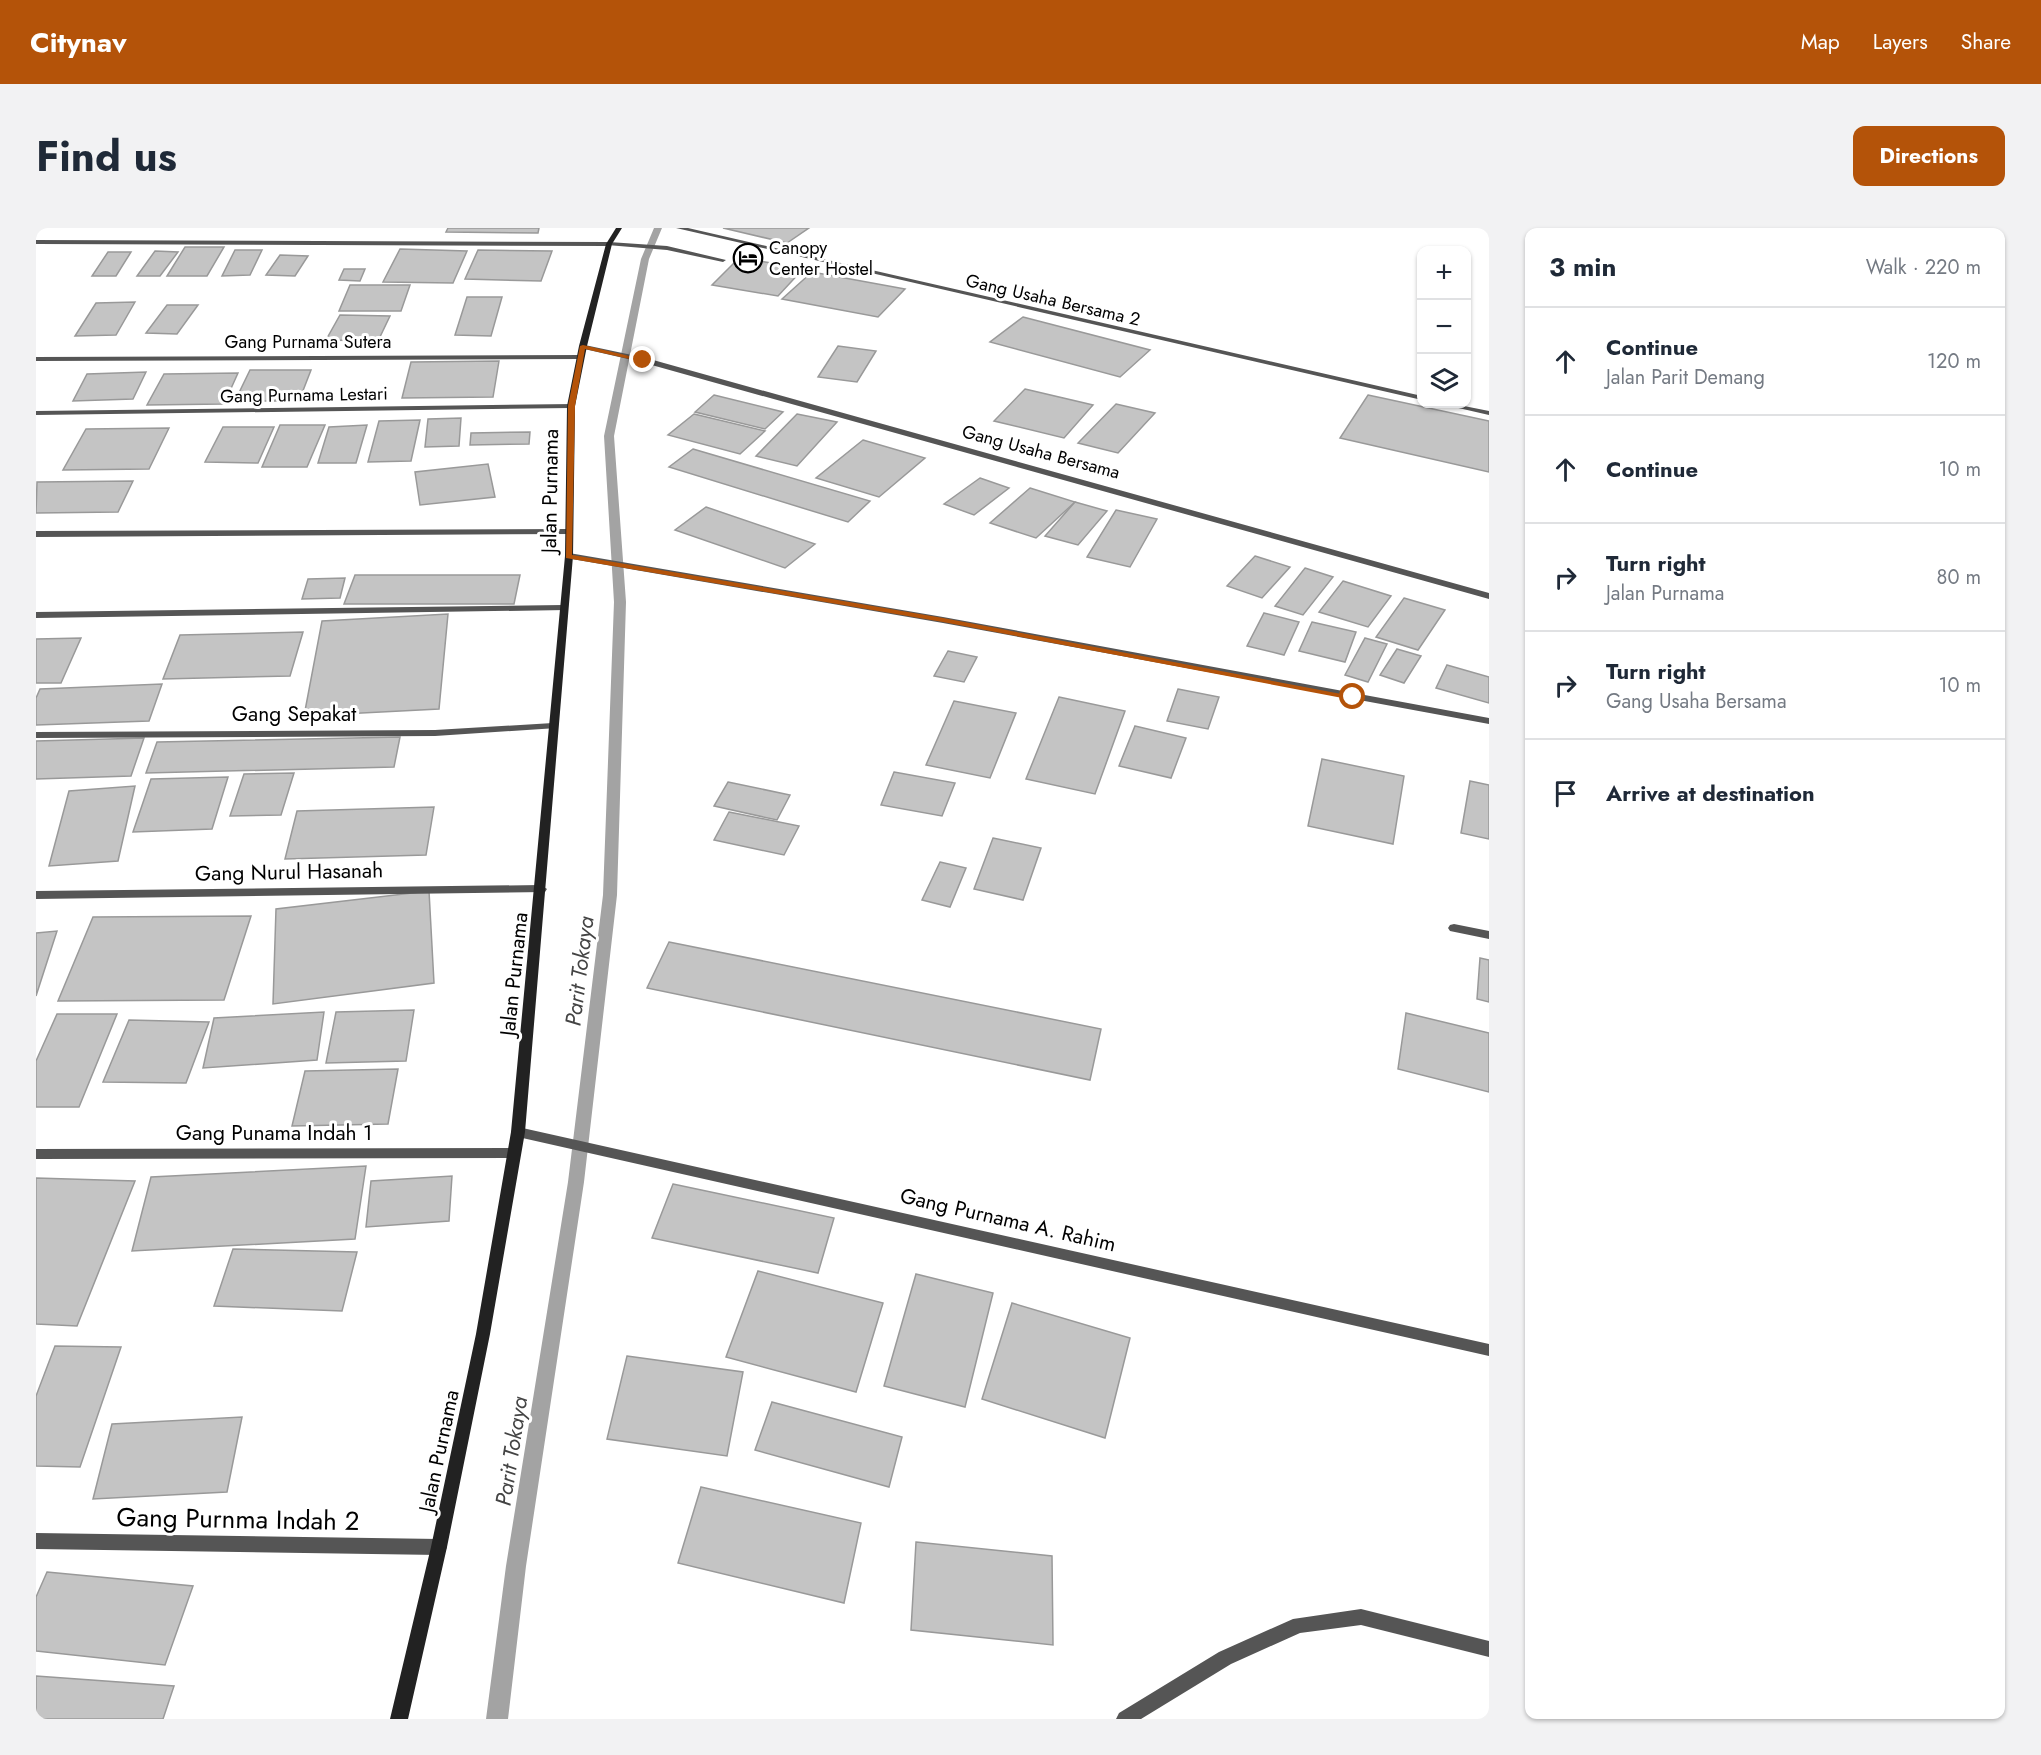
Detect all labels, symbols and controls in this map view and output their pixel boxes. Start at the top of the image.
text: Citynav [30,22,127,63]
text: Map [1801,27,1840,57]
text: Layers [1873,27,1928,57]
text: Share [1961,27,2011,57]
text: Find us [36,126,177,187]
button: Directions [1853,126,2005,186]
place label: Canopy Center Hostel [769,235,873,282]
hotel icon: Canopy Center Hostel [732,242,764,274]
map controls [1417,246,1471,408]
button: + [1417,246,1471,300]
text: 3 min [1549,248,1616,286]
text: Walk · 220 m [1866,253,1981,282]
street label: Gang Usaha Bersama 2 [963,267,1143,333]
button: − [1417,300,1471,354]
street label: Gang Purnama Sutera [225,329,391,355]
text: Continue [1606,331,1698,363]
icon: ahead [1549,345,1582,378]
route end [629,346,655,372]
text: 120 m [1927,347,1981,376]
button: layers [1417,354,1471,408]
text: Jalan Parit Demang [1606,363,1765,392]
street label: Gang Purnama Lestari [220,381,388,409]
street label: Gang Usaha Bersama [959,418,1123,486]
street label: Jalan Purnama [534,429,566,556]
icon: ahead [1549,453,1582,486]
text: Continue [1606,453,1698,485]
text: 10 m [1938,455,1981,484]
text: Turn right [1606,547,1706,579]
icon: right [1549,561,1582,594]
text: 80 m [1936,563,1981,592]
text: Jalan Purnama [1606,579,1724,608]
text: Turn right [1606,655,1706,687]
icon: right [1549,669,1582,702]
text: 10 m [1938,671,1981,700]
route start [1339,683,1365,709]
text: Gang Usaha Bersama [1606,687,1787,716]
street label: Gang Sepakat [232,699,356,729]
icon: arrive [1549,777,1582,810]
text: Arrive at destination [1606,777,1815,809]
street label: Gang Nurul Hasanah [195,855,383,889]
street label: Jalan Purnama [492,911,535,1040]
water label: Parit Tokaya [556,914,602,1028]
street label: Gang Punama Indah 1 [176,1118,372,1148]
street label: Gang Purnama A. Rahim [897,1181,1119,1259]
street label: Jalan Purnama [411,1387,467,1518]
water label: Parit Tokaya [487,1394,535,1508]
street label: Gang Purnma Indah 2 [116,1498,360,1540]

